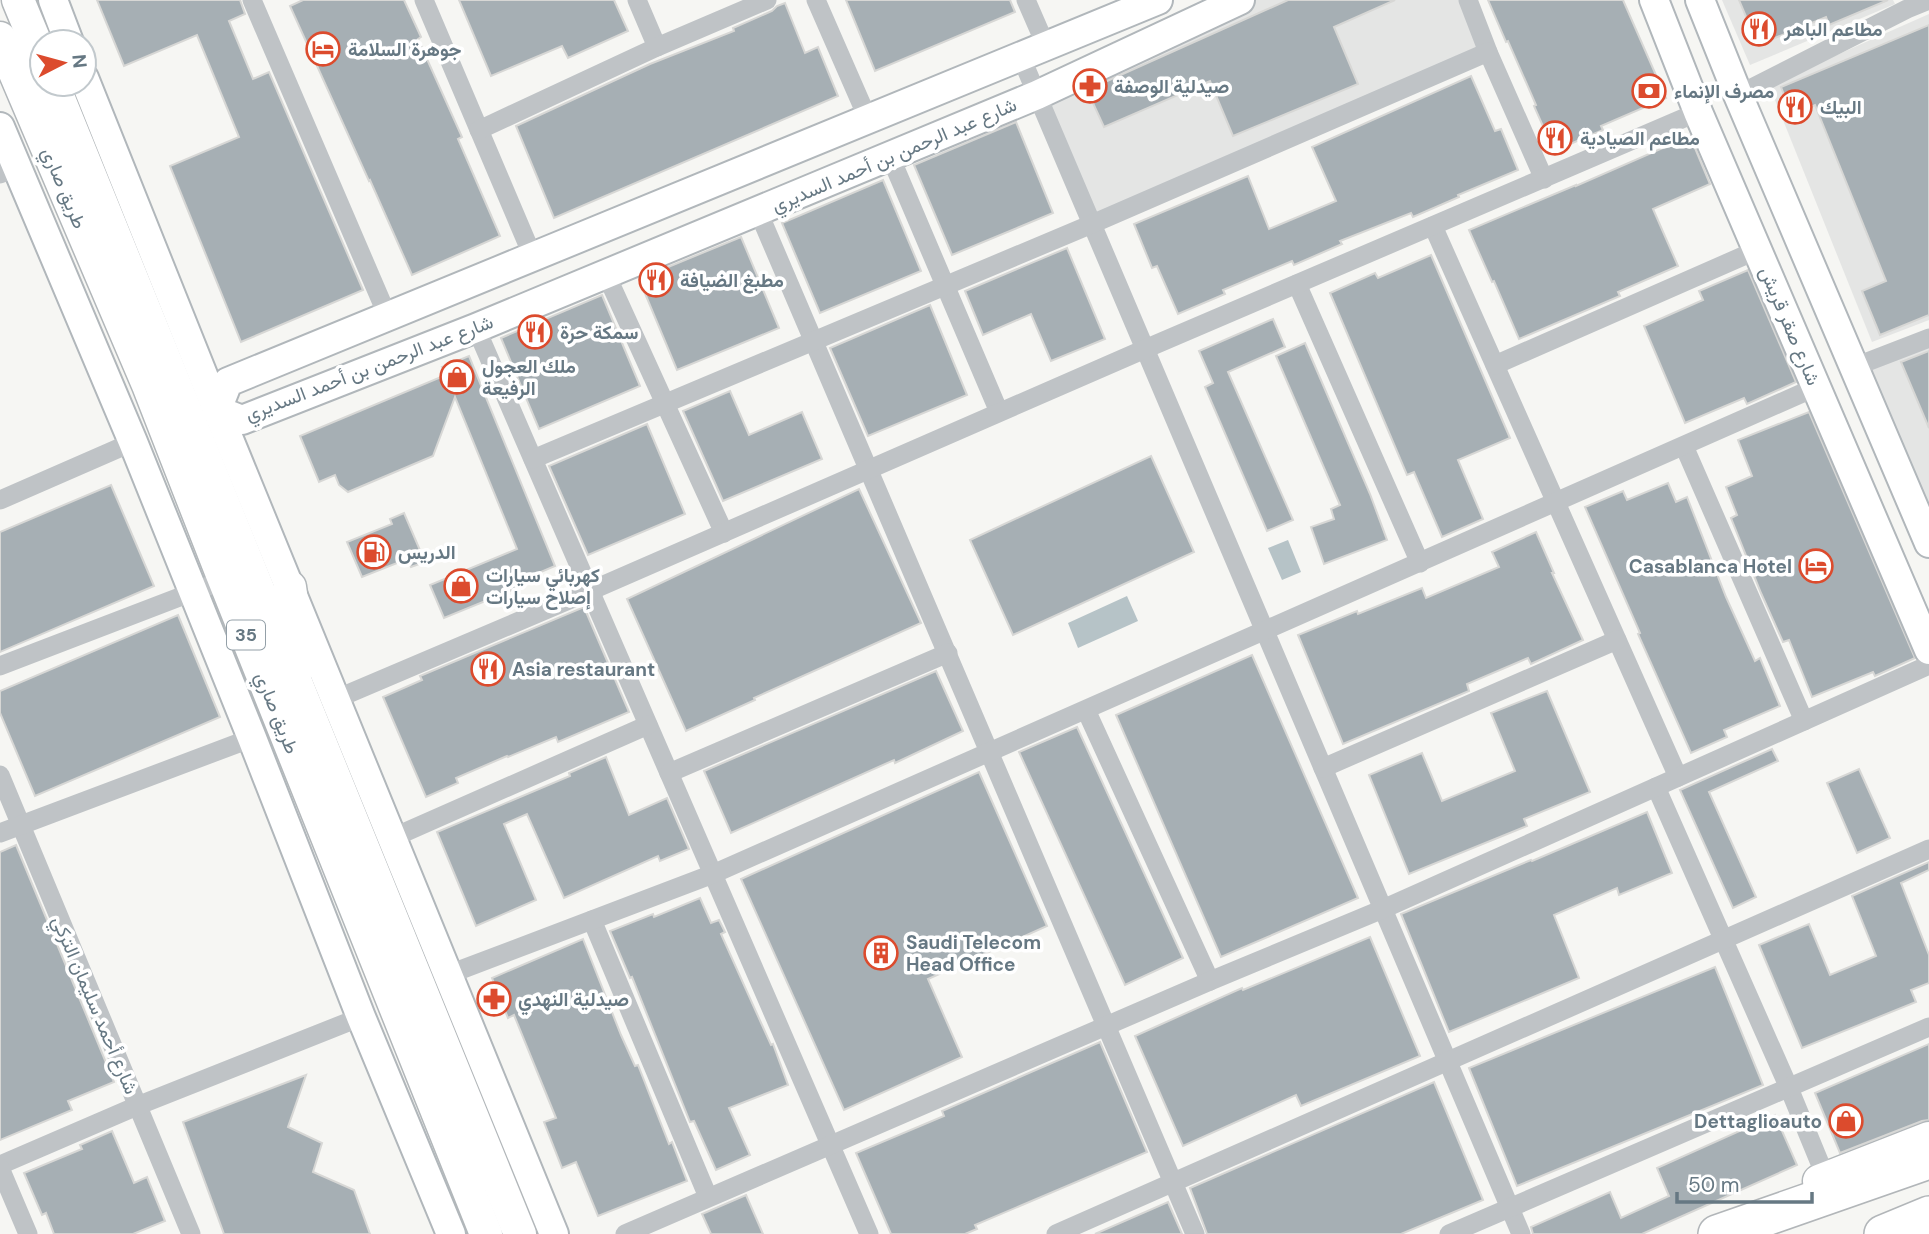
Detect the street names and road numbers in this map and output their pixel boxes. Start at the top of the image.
street label: شارع عبد الرحمن بن أحمد السديري [768,92,1022,221]
street label: طريق صاري [33,143,92,234]
street label: شارع صقر قريش [1754,263,1826,389]
street label: شارع عبد الرحمن بن أحمد السديري [241,309,498,430]
road number: 35 [227,620,265,650]
street label: طريق صاري [246,668,305,759]
street label: شارع أحمد سليمان التركي [43,912,144,1099]

